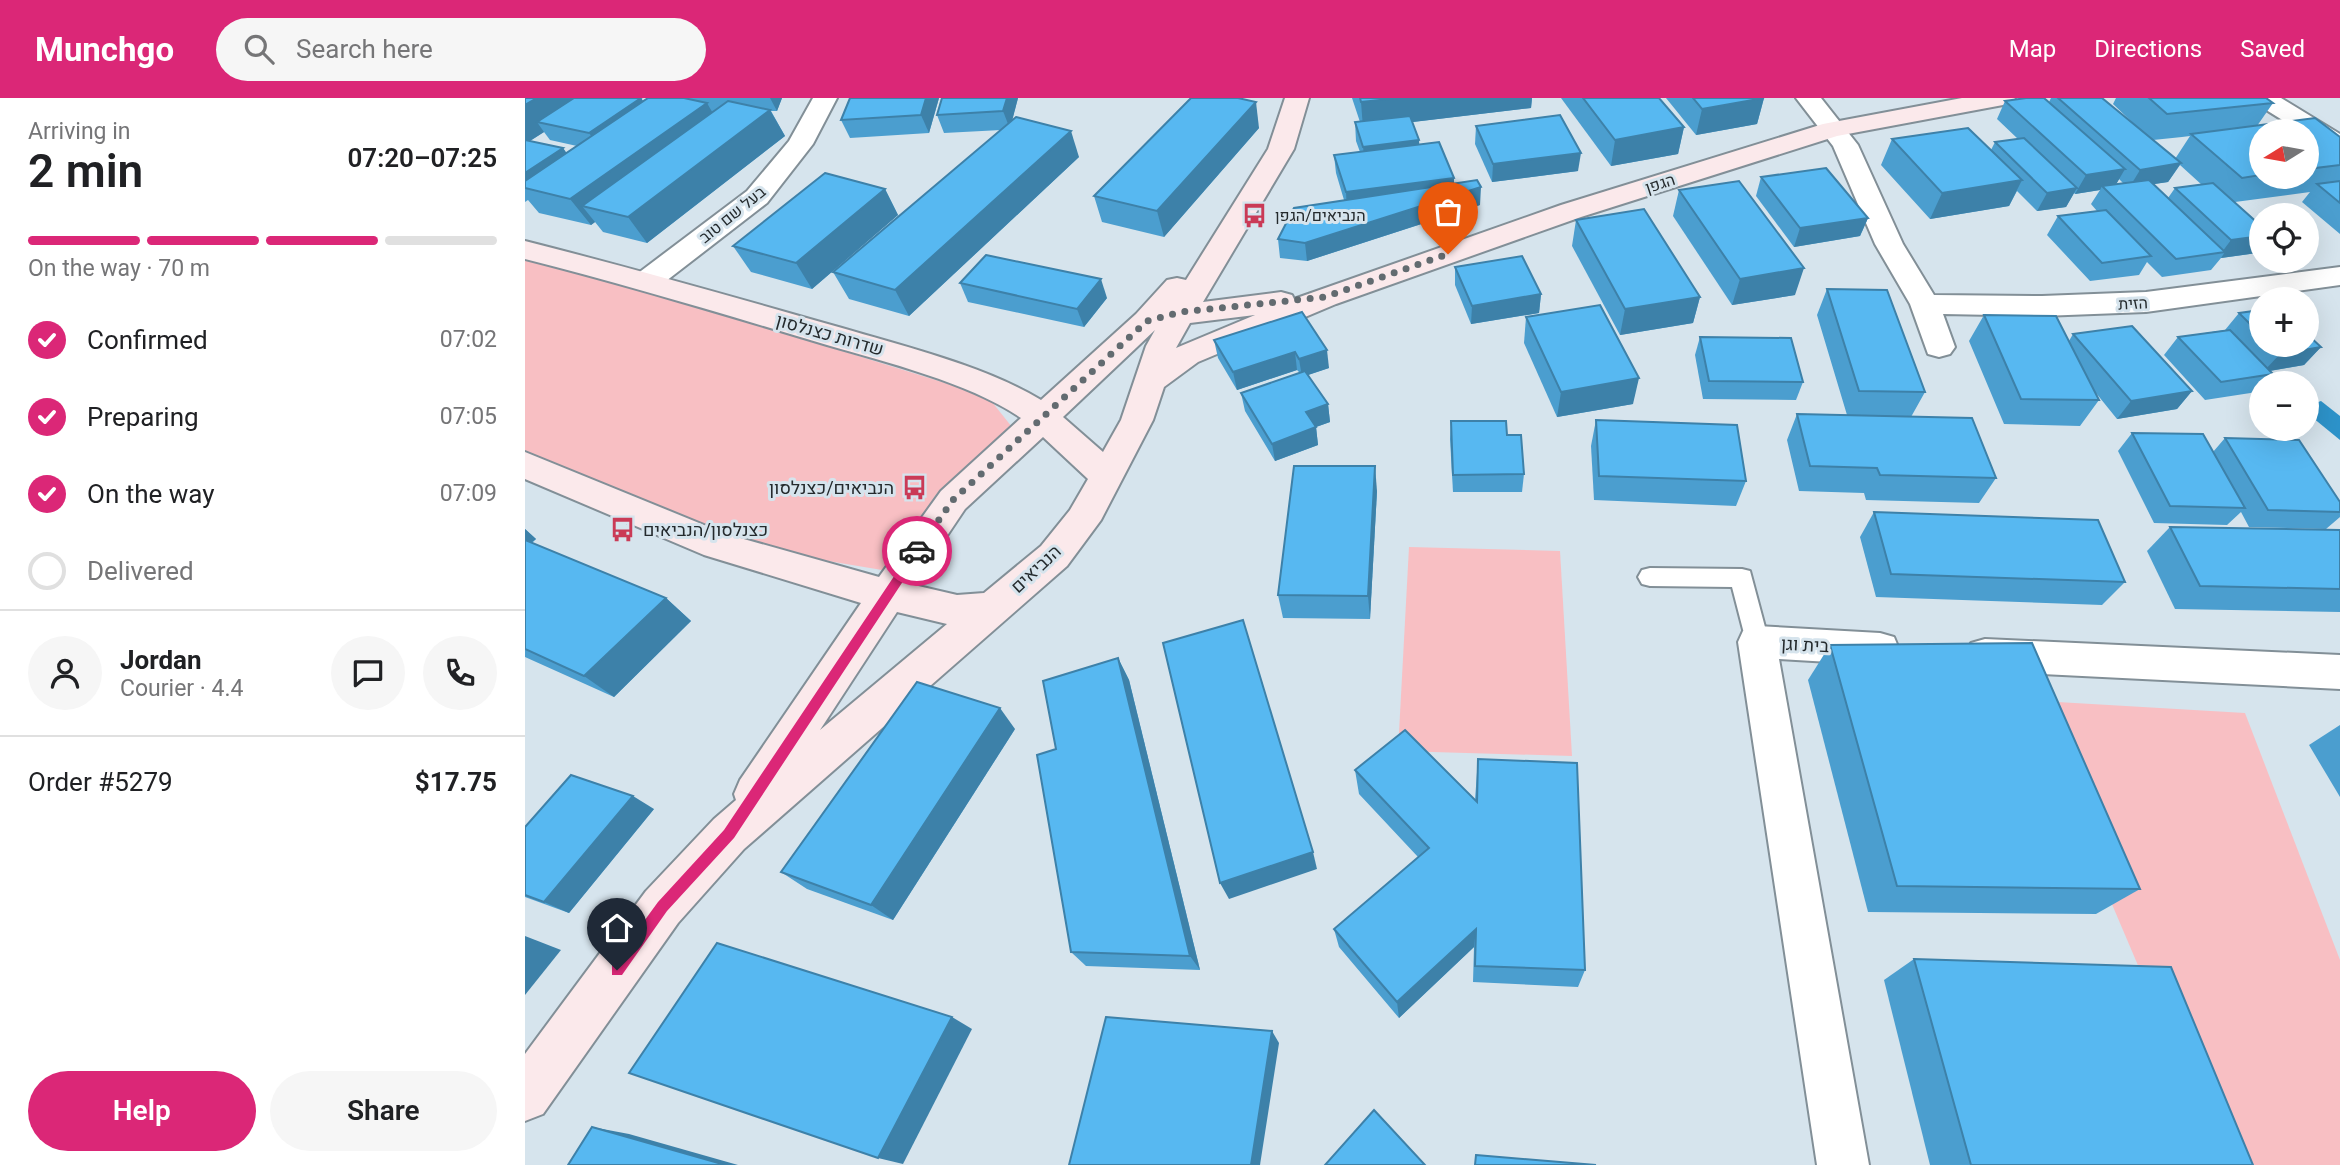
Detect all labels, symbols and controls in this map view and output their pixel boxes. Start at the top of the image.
search box [216,18,706,81]
text: Munchgo [35,30,174,69]
icon: search [240,30,278,68]
text: Search here [296,34,433,64]
text: Map [2009,35,2056,63]
text: Directions [2094,35,2202,63]
text: Saved [2240,35,2305,63]
text: Arriving in [28,118,131,145]
north arrow [2249,119,2319,189]
map controls [2249,119,2319,441]
text: 07:20–07:25 [347,143,497,173]
text: 2 min [28,144,143,198]
street label: הגפן [1643,170,1677,197]
street label: בעל שם טוב [695,182,770,247]
pin [1418,182,1478,254]
icon: bag [1429,193,1467,231]
bus stop icon: הנביאים/הגפן [1241,201,1269,229]
button: locate [2249,203,2319,273]
place label: הנביאים/הגפן [1275,206,1366,225]
text: On the way · 70 m [28,255,210,282]
button: + [2249,287,2319,357]
street label: הזית [2118,293,2148,314]
street label: שדרות כצנלסון [774,309,886,360]
icon: check [28,321,66,359]
text: Confirmed [87,325,208,355]
text: 07:02 [440,326,497,353]
button: − [2249,371,2319,441]
icon: check [28,398,66,436]
text: Preparing [87,402,199,432]
text: 07:05 [440,403,497,430]
bus stop icon: הנביאים/כצנלסון [900,474,928,502]
icon: check [28,475,66,513]
place label: הנביאים/כצנלסון [769,477,894,498]
text: On the way [87,479,215,509]
text: 07:09 [440,480,497,507]
bus stop icon: כצנלסון/הנביאים [609,516,637,544]
courier [882,516,952,586]
place label: כצנלסון/הנביאים [643,519,768,540]
icon: car [898,532,936,570]
street label: הנביאים [1006,540,1065,597]
text: Delivered [87,556,194,586]
street label: בית וגן [1780,633,1830,656]
button: person [28,636,102,710]
button: chat [331,636,405,710]
button: phone [423,636,497,710]
text: Jordan [120,645,202,675]
text: Courier · 4.4 [120,675,243,702]
text: Order #5279 [28,767,173,797]
text: $17.75 [415,767,497,797]
pin [587,898,647,970]
icon: home [598,909,636,947]
button: Help [28,1071,256,1151]
button: Share [270,1071,497,1151]

